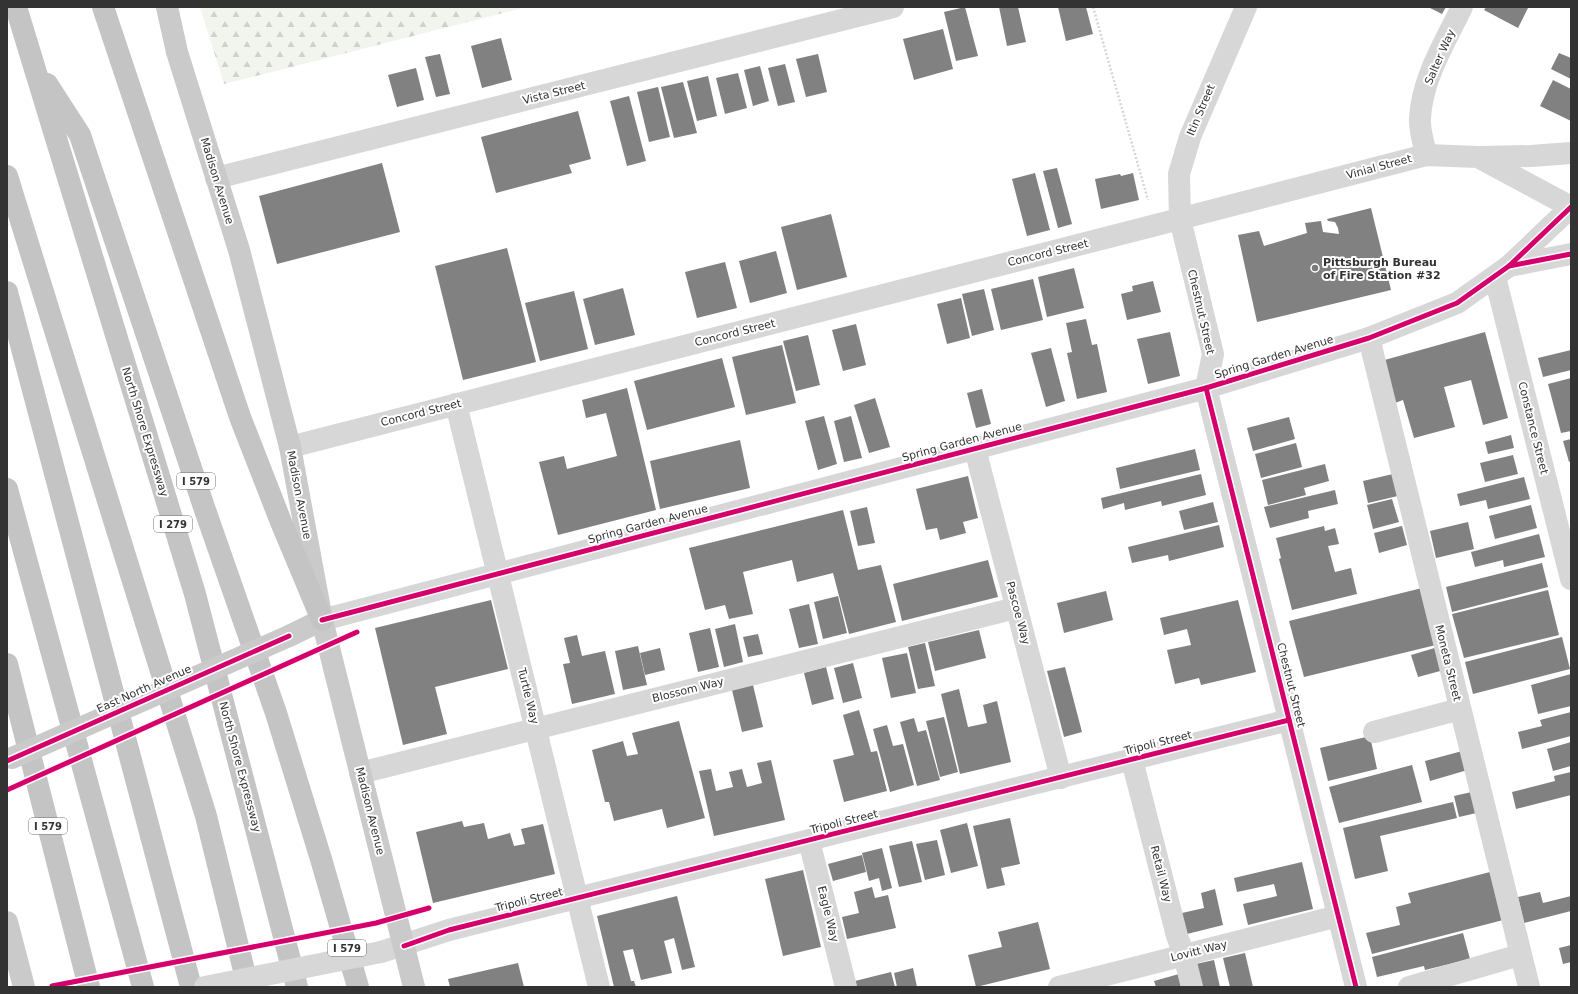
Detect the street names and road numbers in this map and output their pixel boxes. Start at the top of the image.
street label: Salter Way [1422,27,1458,87]
street label: Vista Street [521,79,587,107]
street label: Itin Street [1184,82,1218,138]
street label: Madison Avenue [198,136,236,226]
street label: Vinial Street [1345,152,1414,182]
street label: Concord Street [1006,237,1090,269]
street label: Chestnut Street [1185,268,1217,356]
street label: Concord Street [693,317,777,349]
street label: Spring Garden Avenue [1213,333,1335,381]
street label: North Shore Expressway [119,366,171,499]
street label: Constance Street [1515,380,1551,476]
street label: Concord Street [379,397,463,429]
street label: Spring Garden Avenue [901,420,1024,464]
street label: Madison Avenue [284,450,314,541]
road number: I 579 [177,473,215,489]
street label: Spring Garden Avenue [587,502,710,546]
road number: I 279 [154,516,192,532]
street label: Pascoe Way [1003,580,1033,647]
street label: Moneta Street [1432,624,1464,703]
street label: Chestnut Street [1274,641,1308,729]
street label: East North Avenue [95,662,194,716]
street label: Turtle Way [514,666,541,726]
street label: Blossom Way [651,675,726,705]
street label: North Shore Expressway [216,700,264,834]
street label: Tripoli Street [1122,728,1194,758]
street label: Madison Avenue [353,766,387,856]
street label: Tripoli Street [808,807,880,837]
road number: I 579 [29,818,67,834]
street label: Retail Way [1148,844,1174,904]
street label: Tripoli Street [493,885,565,915]
street label: Eagle Way [815,885,841,944]
street label: Lovitt Way [1169,938,1229,964]
road number: I 579 [328,940,366,956]

